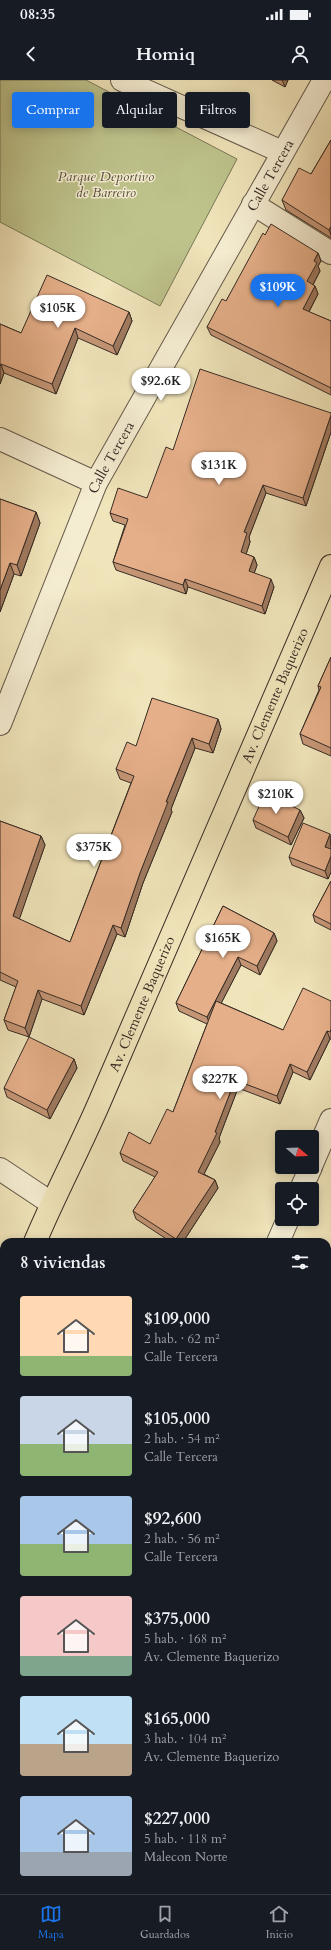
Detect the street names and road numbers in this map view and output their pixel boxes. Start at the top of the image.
street label: Calle Tercera [243,136,298,215]
street label: Calle Tercera [84,418,139,496]
street label: Av. Clemente Baquerizo [237,624,313,766]
street label: Av. Clemente Baquerizo [105,933,180,1075]

